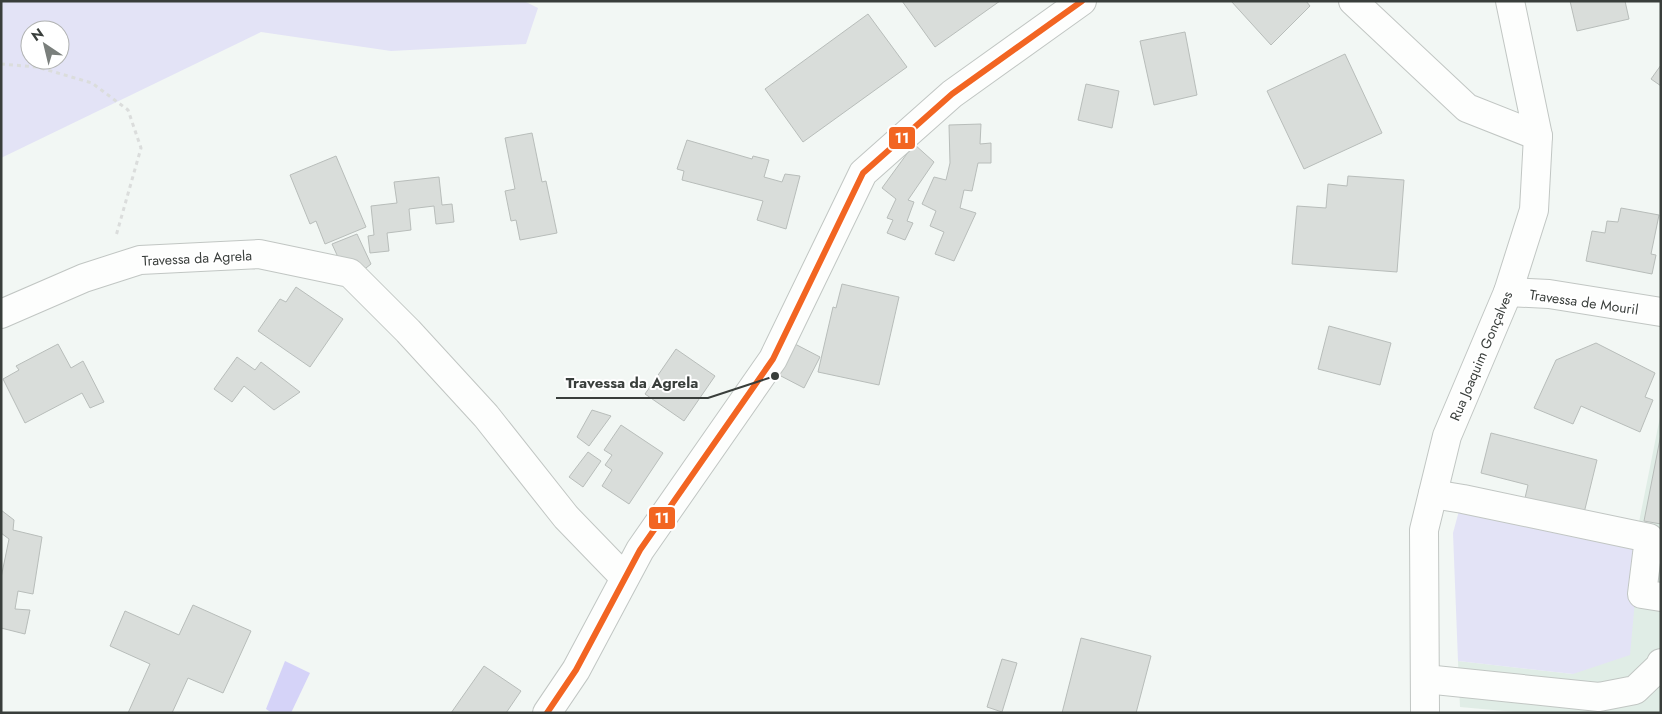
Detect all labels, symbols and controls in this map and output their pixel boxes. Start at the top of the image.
north arrow [20,20,70,70]
text: N [27,23,48,46]
line badge: 11 [888,126,916,150]
text: 11 [895,128,909,148]
street label: Travessa da Agrela [141,245,253,271]
street label: Travessa de Mouril [1528,284,1640,320]
street label: Rua Joaquim Gonçalves [1445,288,1518,424]
callout: Travessa da Agrela [556,368,708,398]
text: Travessa da Agrela [566,372,698,394]
line badge: 11 [648,506,676,530]
text: 11 [655,508,669,528]

